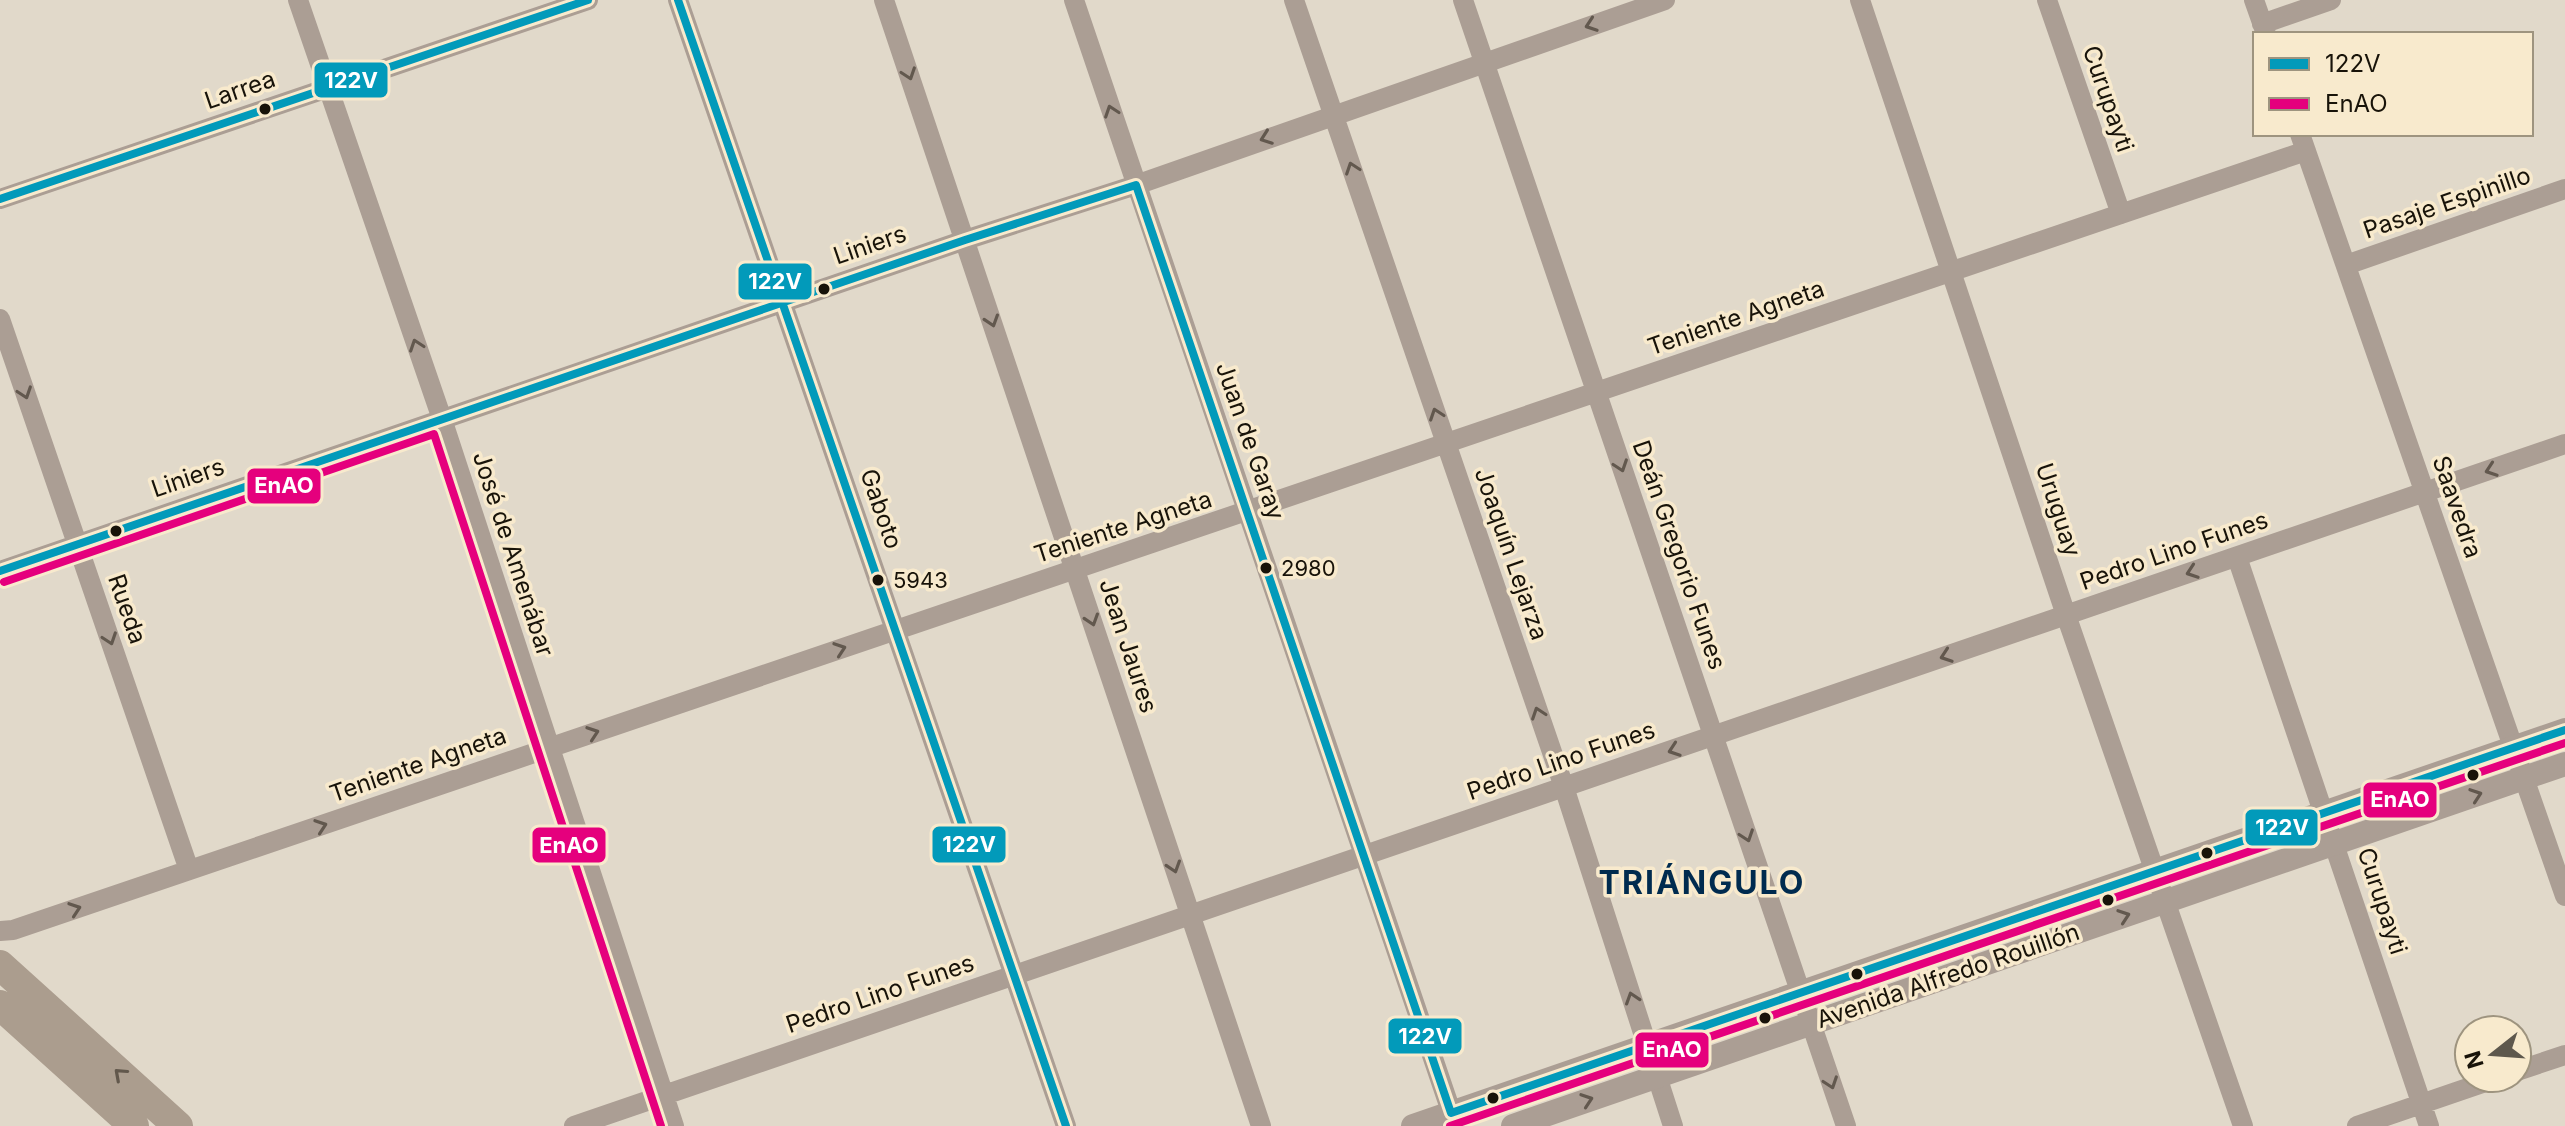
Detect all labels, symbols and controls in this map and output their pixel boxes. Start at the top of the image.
one-way arrow [1585,16,1599,32]
legend [2253,32,2533,136]
street label: Curupayti [2077,42,2140,156]
text: 122V [2325,49,2381,78]
line badge: 122V [313,61,389,99]
street label: Larrea [201,64,279,115]
one-way arrow [900,66,916,80]
text: 122V [324,67,378,93]
text: EnAO [2325,89,2388,118]
unlabelled marker [257,101,273,117]
one-way arrow [1105,105,1121,119]
one-way arrow [1260,128,1274,145]
street label: Pasaje Espinillo [2359,160,2534,245]
one-way arrow [1345,162,1361,176]
street label: Liniers [830,219,910,270]
line badge: 122V [737,262,813,301]
text: 122V [748,268,802,294]
street label: Teniente Agneta [1644,274,1828,361]
unlabelled marker [816,281,832,297]
one-way arrow [982,313,998,327]
one-way arrow [410,339,426,353]
street label: Juan de Garay [1210,358,1291,523]
one-way arrow [16,385,32,399]
one-way arrow [1429,408,1445,422]
street label: Deán Gregorio Funes [1627,436,1732,673]
street label: José de Amenábar [467,448,560,660]
street label: Liniers [148,452,228,503]
street label: Saavedra [2426,452,2488,562]
one-way arrow [1612,458,1628,472]
street label: Uruguay [2030,459,2087,560]
one-way arrow [2485,460,2499,476]
street label: Joaquín Lejarza [1468,464,1554,644]
street label: Gaboto [854,465,909,553]
line badge: EnAO [246,467,322,505]
text: EnAO [254,472,314,498]
street label: Teniente Agneta [1030,484,1215,569]
street label: Pedro Lino Funes [2076,505,2272,596]
unlabelled marker [108,523,124,539]
place label: 2980 [1281,555,1336,581]
marker: 2980 [1258,560,1274,576]
one-way arrow [2186,563,2200,579]
place label: 5943 [893,567,948,593]
street label: Rueda [102,570,153,648]
marker: 5943 [870,572,886,588]
street label: Jean Jaures [1093,575,1164,716]
one-way arrow [1082,613,1098,627]
one-way arrow [100,631,116,645]
one-way arrow [832,643,846,659]
one-way arrow [1940,647,1954,663]
one-way arrow [1532,707,1548,721]
street label: Pedro Lino Funes [1463,715,1659,806]
street label: Teniente Agneta [326,721,510,808]
one-way arrow [586,726,600,742]
one-way arrow [1668,740,1682,756]
unlabelled marker [2465,767,2481,783]
line badge: EnAO [2362,781,2438,819]
text: EnAO [2370,786,2430,812]
one-way arrow [2468,788,2482,804]
line badge: 122V [2244,808,2319,847]
text: 122V [2255,814,2309,840]
one-way arrow [313,819,327,835]
line badge: 122V [931,825,1007,864]
line badge: EnAO [531,826,607,864]
one-way arrow [1738,829,1754,843]
text: 122V [942,831,996,857]
text: EnAO [539,832,599,858]
street label: Curupayti [2352,844,2413,958]
unlabelled marker [2199,845,2215,861]
one-way arrow [1165,859,1181,873]
district label: TRIÁNGULO [1599,863,1805,902]
unlabelled marker [2100,892,2116,908]
one-way arrow [67,903,81,919]
one-way arrow [2116,909,2130,925]
street label: Avenida Alfredo Rouillón [1813,917,2083,1034]
street label: Pedro Lino Funes [782,948,978,1039]
unlabelled marker [1849,966,1865,982]
one-way arrow [1625,992,1641,1006]
unlabelled marker [1757,1010,1773,1026]
north arrow [2453,1014,2533,1094]
line badge: 122V [1387,1017,1463,1055]
text: 122V [1398,1023,1452,1049]
line badge: EnAO [1634,1031,1710,1069]
text: EnAO [1642,1036,1702,1062]
text: N [2459,1048,2489,1072]
one-way arrow [115,1069,130,1083]
one-way arrow [1822,1075,1838,1089]
unlabelled marker [1485,1090,1501,1106]
one-way arrow [1579,1094,1593,1110]

